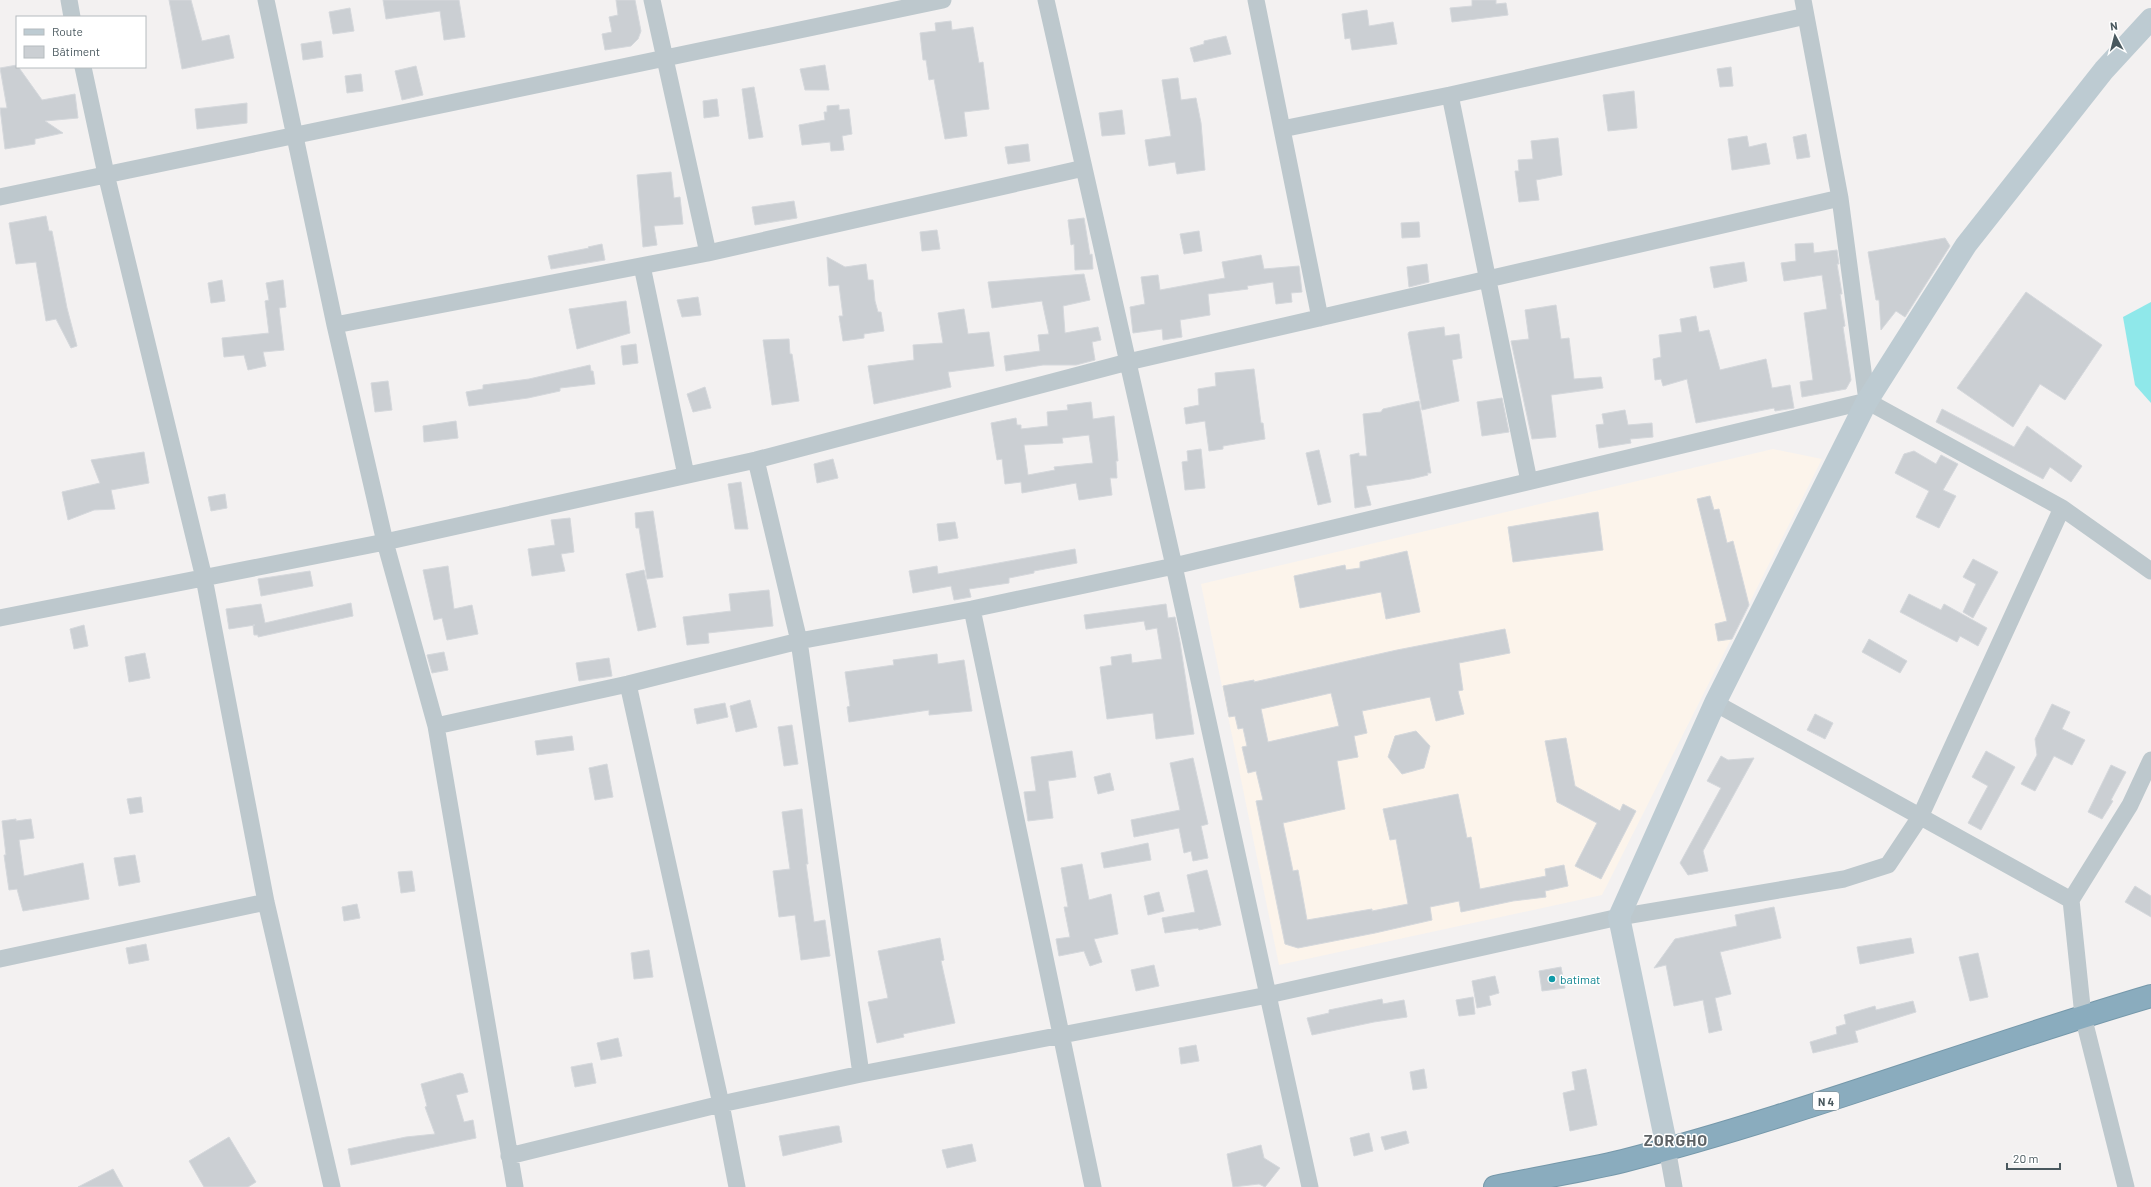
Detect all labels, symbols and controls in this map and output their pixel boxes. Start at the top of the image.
legend [16,16,146,68]
north arrow [2095,16,2135,56]
text: N [2109,19,2118,32]
text: Route [52,24,83,38]
text: Bâtiment [52,44,100,58]
place label: batimat [1560,972,1600,986]
marker: batimat [1547,974,1557,984]
road number: N 4 [1813,1092,1839,1110]
district label: ZORGHO [1644,1130,1708,1149]
scale bar [2007,1145,2060,1171]
text: 20 m [2013,1151,2039,1165]

